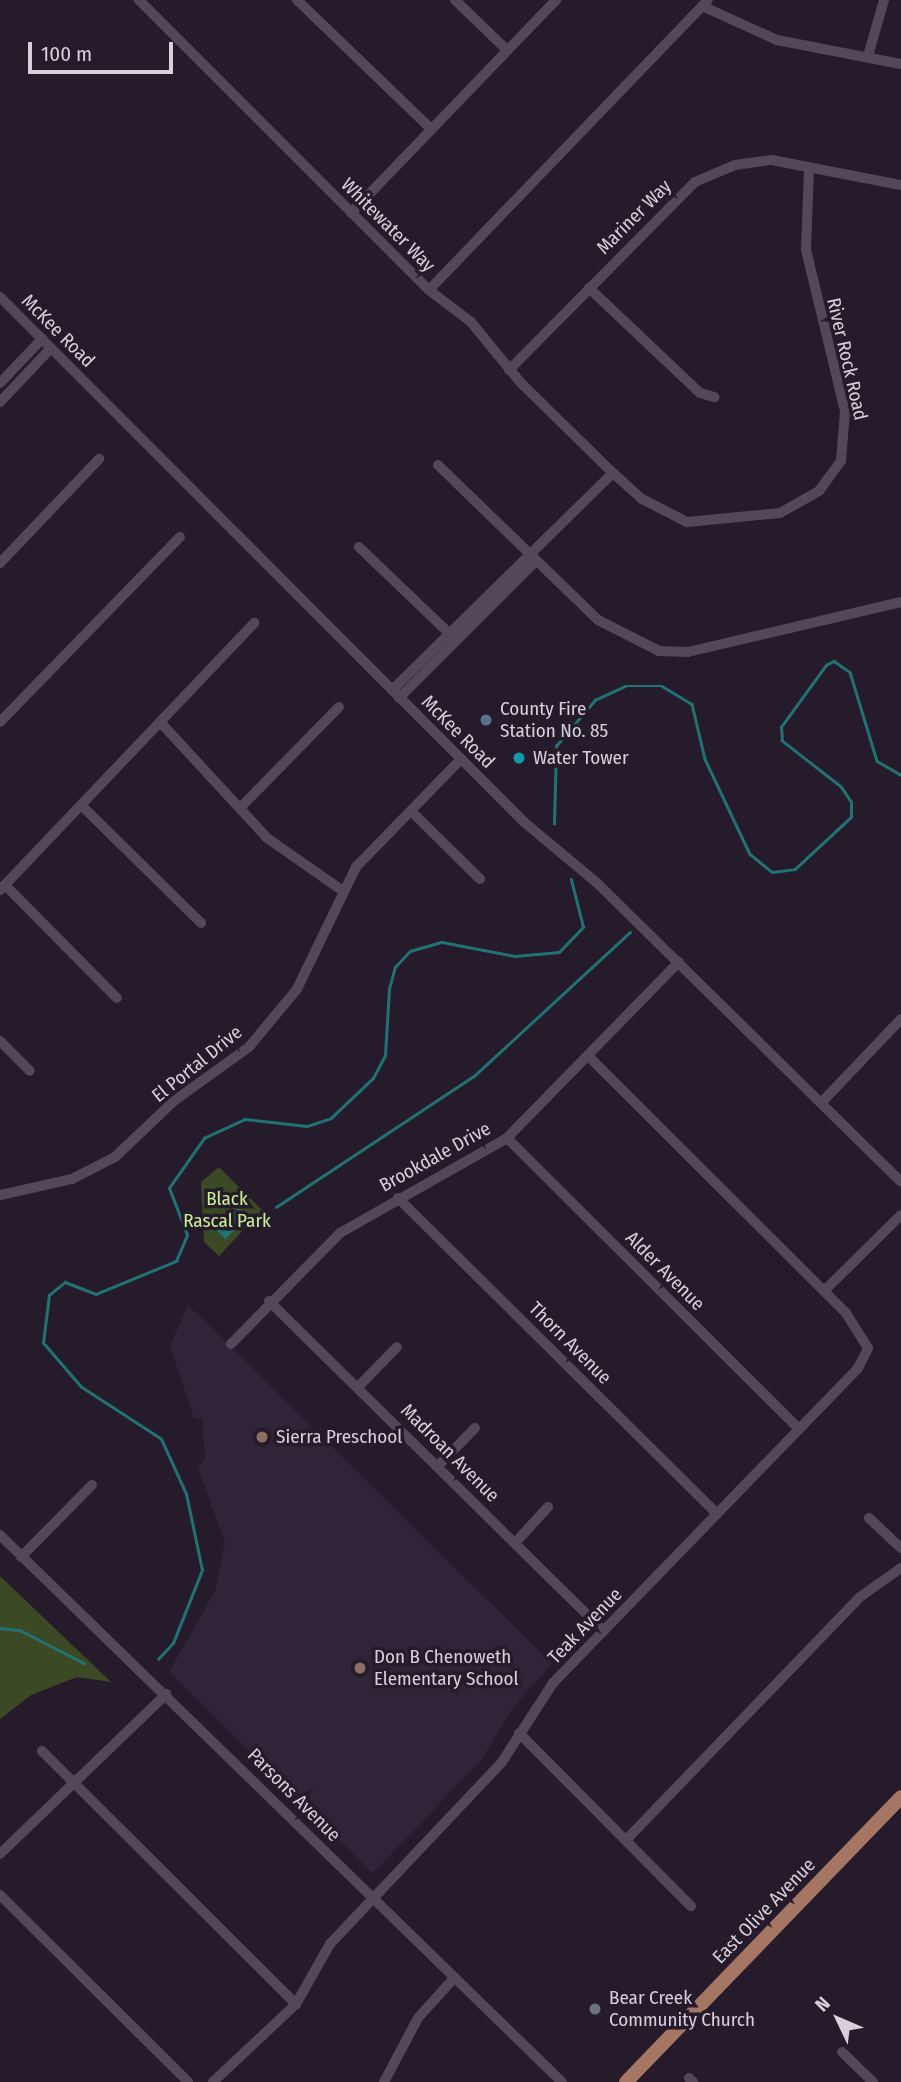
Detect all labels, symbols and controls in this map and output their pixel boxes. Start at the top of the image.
scale bar [32,28,177,72]
text: 100 m [41,41,92,67]
street label: Whitewater Way [336,173,440,277]
street label: Mariner Way [592,175,676,259]
street label: McKee Road [17,290,99,372]
street label: River Rock Road [822,296,872,422]
street label: McKee Road [417,691,499,773]
place label: County Fire Station No. 85 [500,698,608,742]
marker: County Fire Station No. 85 [478,712,494,728]
place label: Water Tower [533,747,629,769]
marker: Water Tower [511,750,527,766]
street label: El Portal Drive [147,1021,247,1107]
street label: Brookdale Drive [375,1117,495,1197]
park label: Black Rascal Park [183,1188,271,1232]
street label: Alder Avenue [621,1227,709,1315]
street label: Thorn Avenue [524,1297,616,1389]
street label: Madroan Avenue [396,1399,504,1507]
place label: Sierra Preschool [276,1426,402,1448]
marker: Sierra Preschool [254,1429,270,1445]
street label: Teak Avenue [543,1583,627,1669]
place label: Don B Chenoweth Elementary School [374,1646,519,1690]
marker: Don B Chenoweth Elementary School [352,1660,368,1676]
street label: Parsons Avenue [243,1744,345,1846]
street label: East Olive Avenue [708,1854,820,1968]
north arrow [803,1984,873,2054]
place label: Bear Creek Community Church [609,1987,755,2031]
text: N [810,1992,835,2016]
marker: Bear Creek Community Church [587,2001,603,2017]

